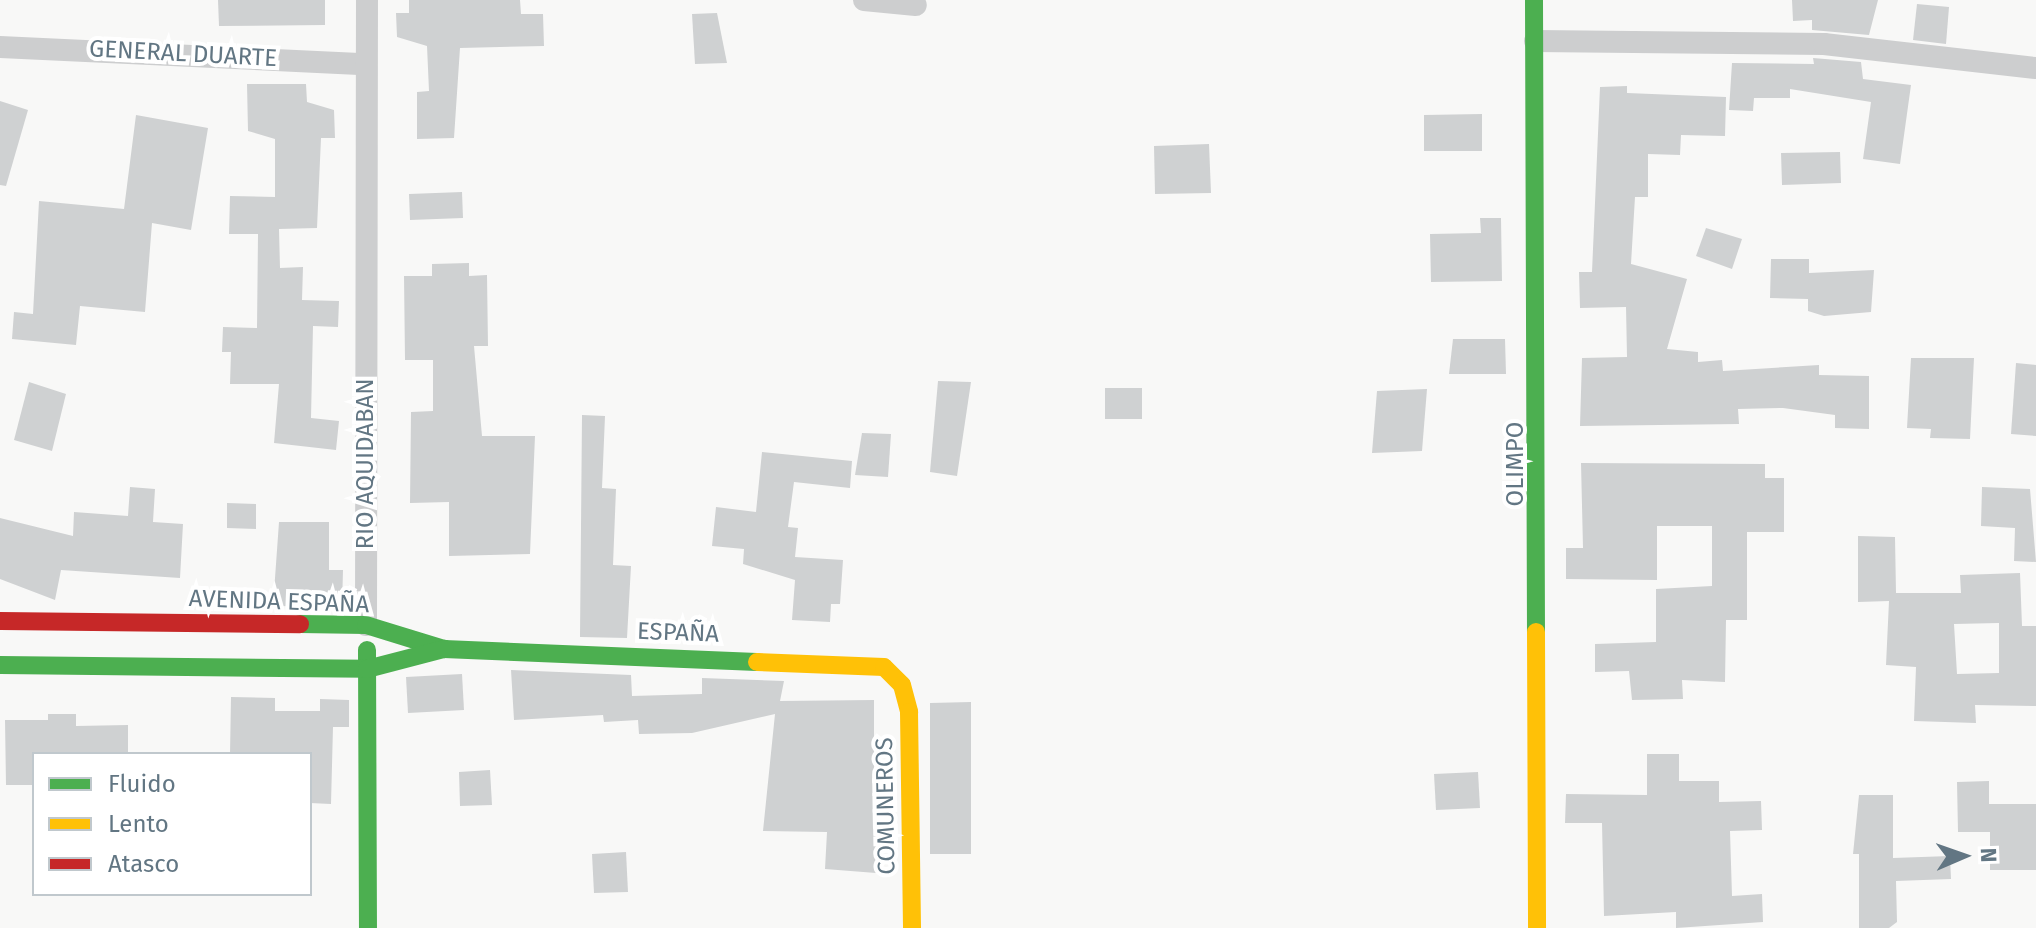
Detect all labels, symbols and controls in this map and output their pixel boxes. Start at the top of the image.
street label: GENERAL DUARTE [88,35,278,73]
street label: RIO AQUIDABAN [352,378,380,550]
street label: OLIMPO [1502,422,1530,506]
street label: AVENIDA ESPAÑA [188,584,370,620]
street label: ESPAÑA [636,617,720,649]
street label: COMUNEROS [870,737,902,875]
legend [32,752,312,896]
text: Fluido [108,770,176,798]
text: Lento [108,810,169,838]
north arrow [1924,816,2004,896]
text: N [1975,847,2002,863]
text: Atasco [108,850,179,878]

